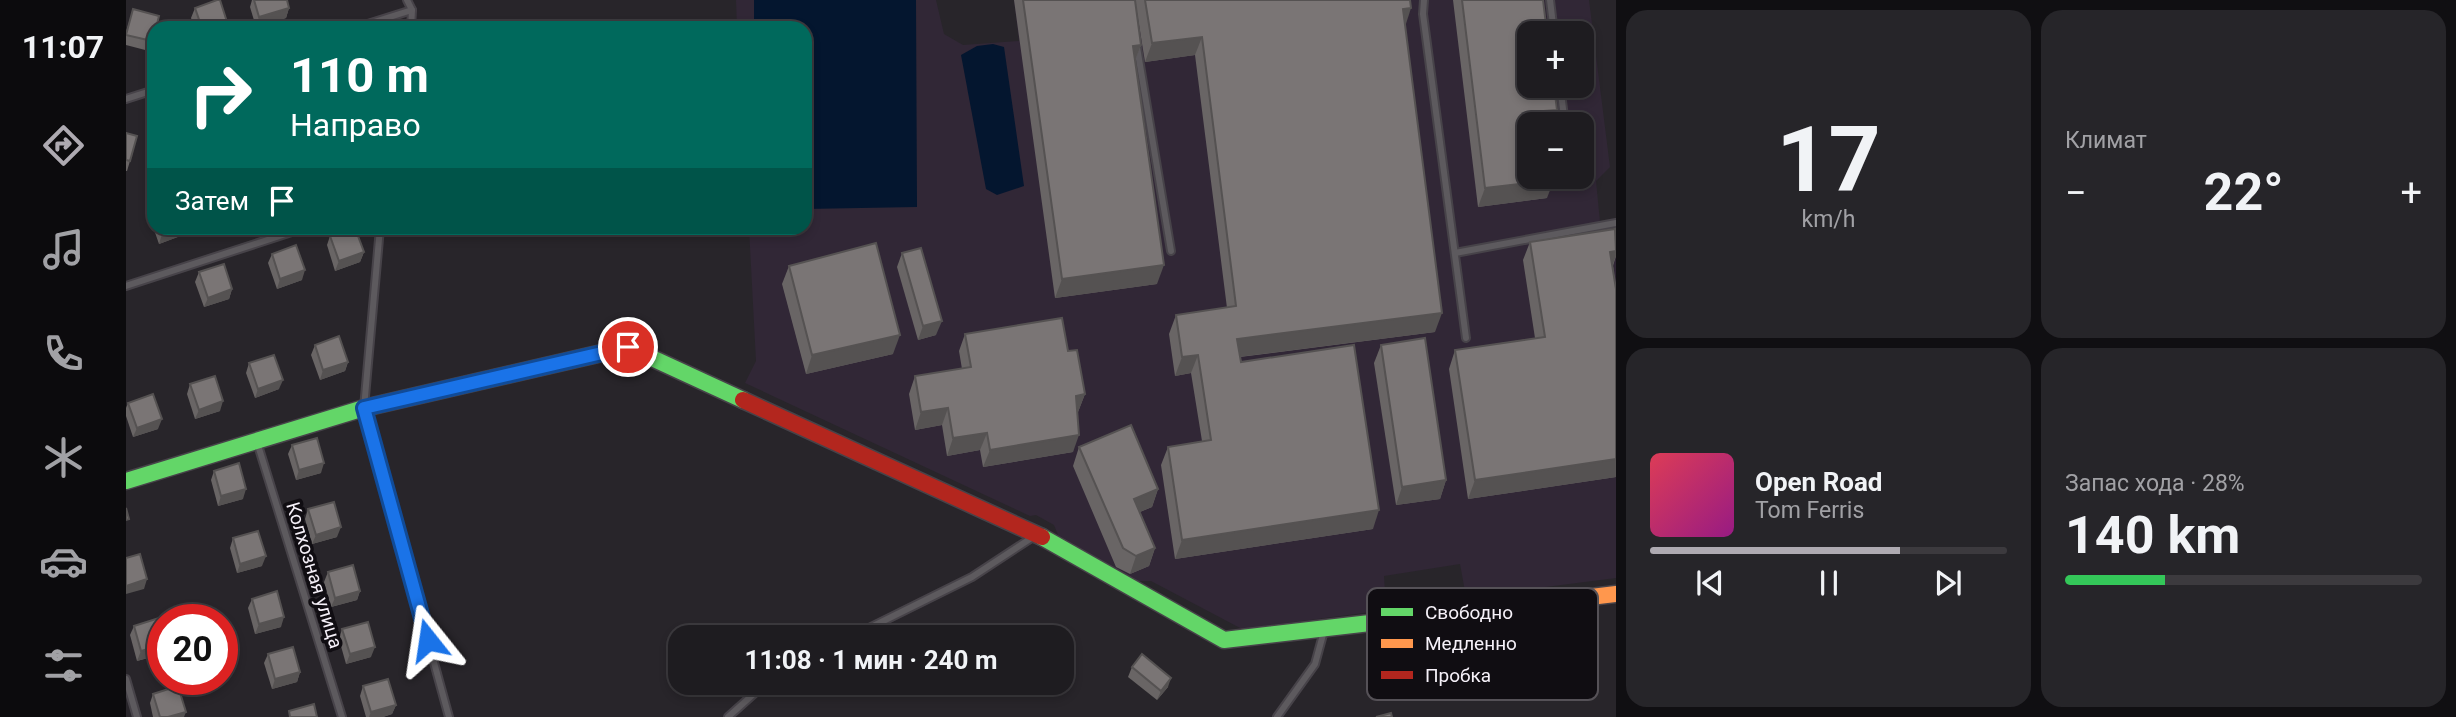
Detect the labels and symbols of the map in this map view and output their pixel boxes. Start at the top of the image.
pin [598,317,658,377]
street label: Колхозная улица [281,499,348,651]
legend [1367,588,1598,700]
text: Свободно [1425,601,1513,624]
position arrow [391,603,465,677]
speed limit sign: 20 [147,604,238,695]
text: Медленно [1425,632,1517,655]
text: Пробка [1425,664,1491,687]

